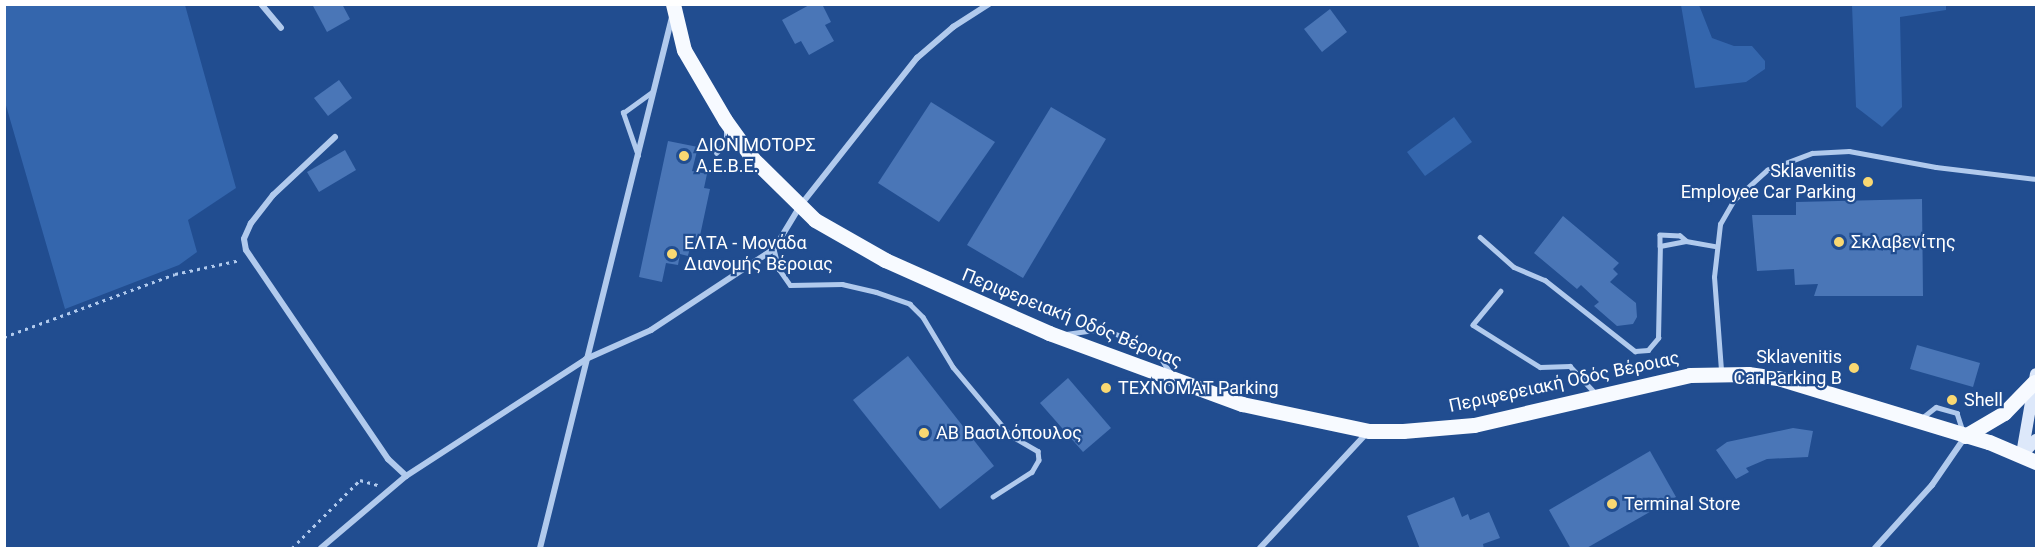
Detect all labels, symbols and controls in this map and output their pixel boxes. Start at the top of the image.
place label: ΔΙΟΝ ΜΟΤΟΡΣ Α.Ε.Β.Ε. [696,135,816,178]
marker: ΔΙΟΝ ΜΟΤΟΡΣ Α.Ε.Β.Ε. [677,149,691,163]
place label: Sklavenitis Employee Car Parking [1681,161,1856,204]
marker: Sklavenitis Employee Car Parking [1861,175,1875,189]
place label: Σκλαβενίτης [1851,231,1956,253]
place label: ΕΛΤΑ - Μονάδα Διανομής Βέροιας [684,233,833,276]
marker: Σκλαβενίτης [1832,235,1846,249]
marker: ΕΛΤΑ - Μονάδα Διανομής Βέροιας [665,247,679,261]
street label: Περιφερειακή Οδός Βέροιας [959,264,1185,372]
street label: Περιφερειακή Οδός Βέροιας [1447,347,1681,417]
place label: Sklavenitis Car Parking B [1734,347,1842,389]
marker: Sklavenitis Car Parking B [1847,361,1861,375]
place label: ΤΕΧΝΟΜΑΤ Parking [1118,377,1279,399]
marker: ΤΕΧΝΟΜΑΤ Parking [1099,381,1113,395]
place label: Shell [1964,389,2003,411]
marker: Shell [1945,393,1959,407]
place label: ΑΒ Βασιλόπουλος [936,422,1082,444]
marker: ΑΒ Βασιλόπουλος [917,426,931,440]
place label: Terminal Store [1624,493,1740,515]
marker: Terminal Store [1605,497,1619,511]

